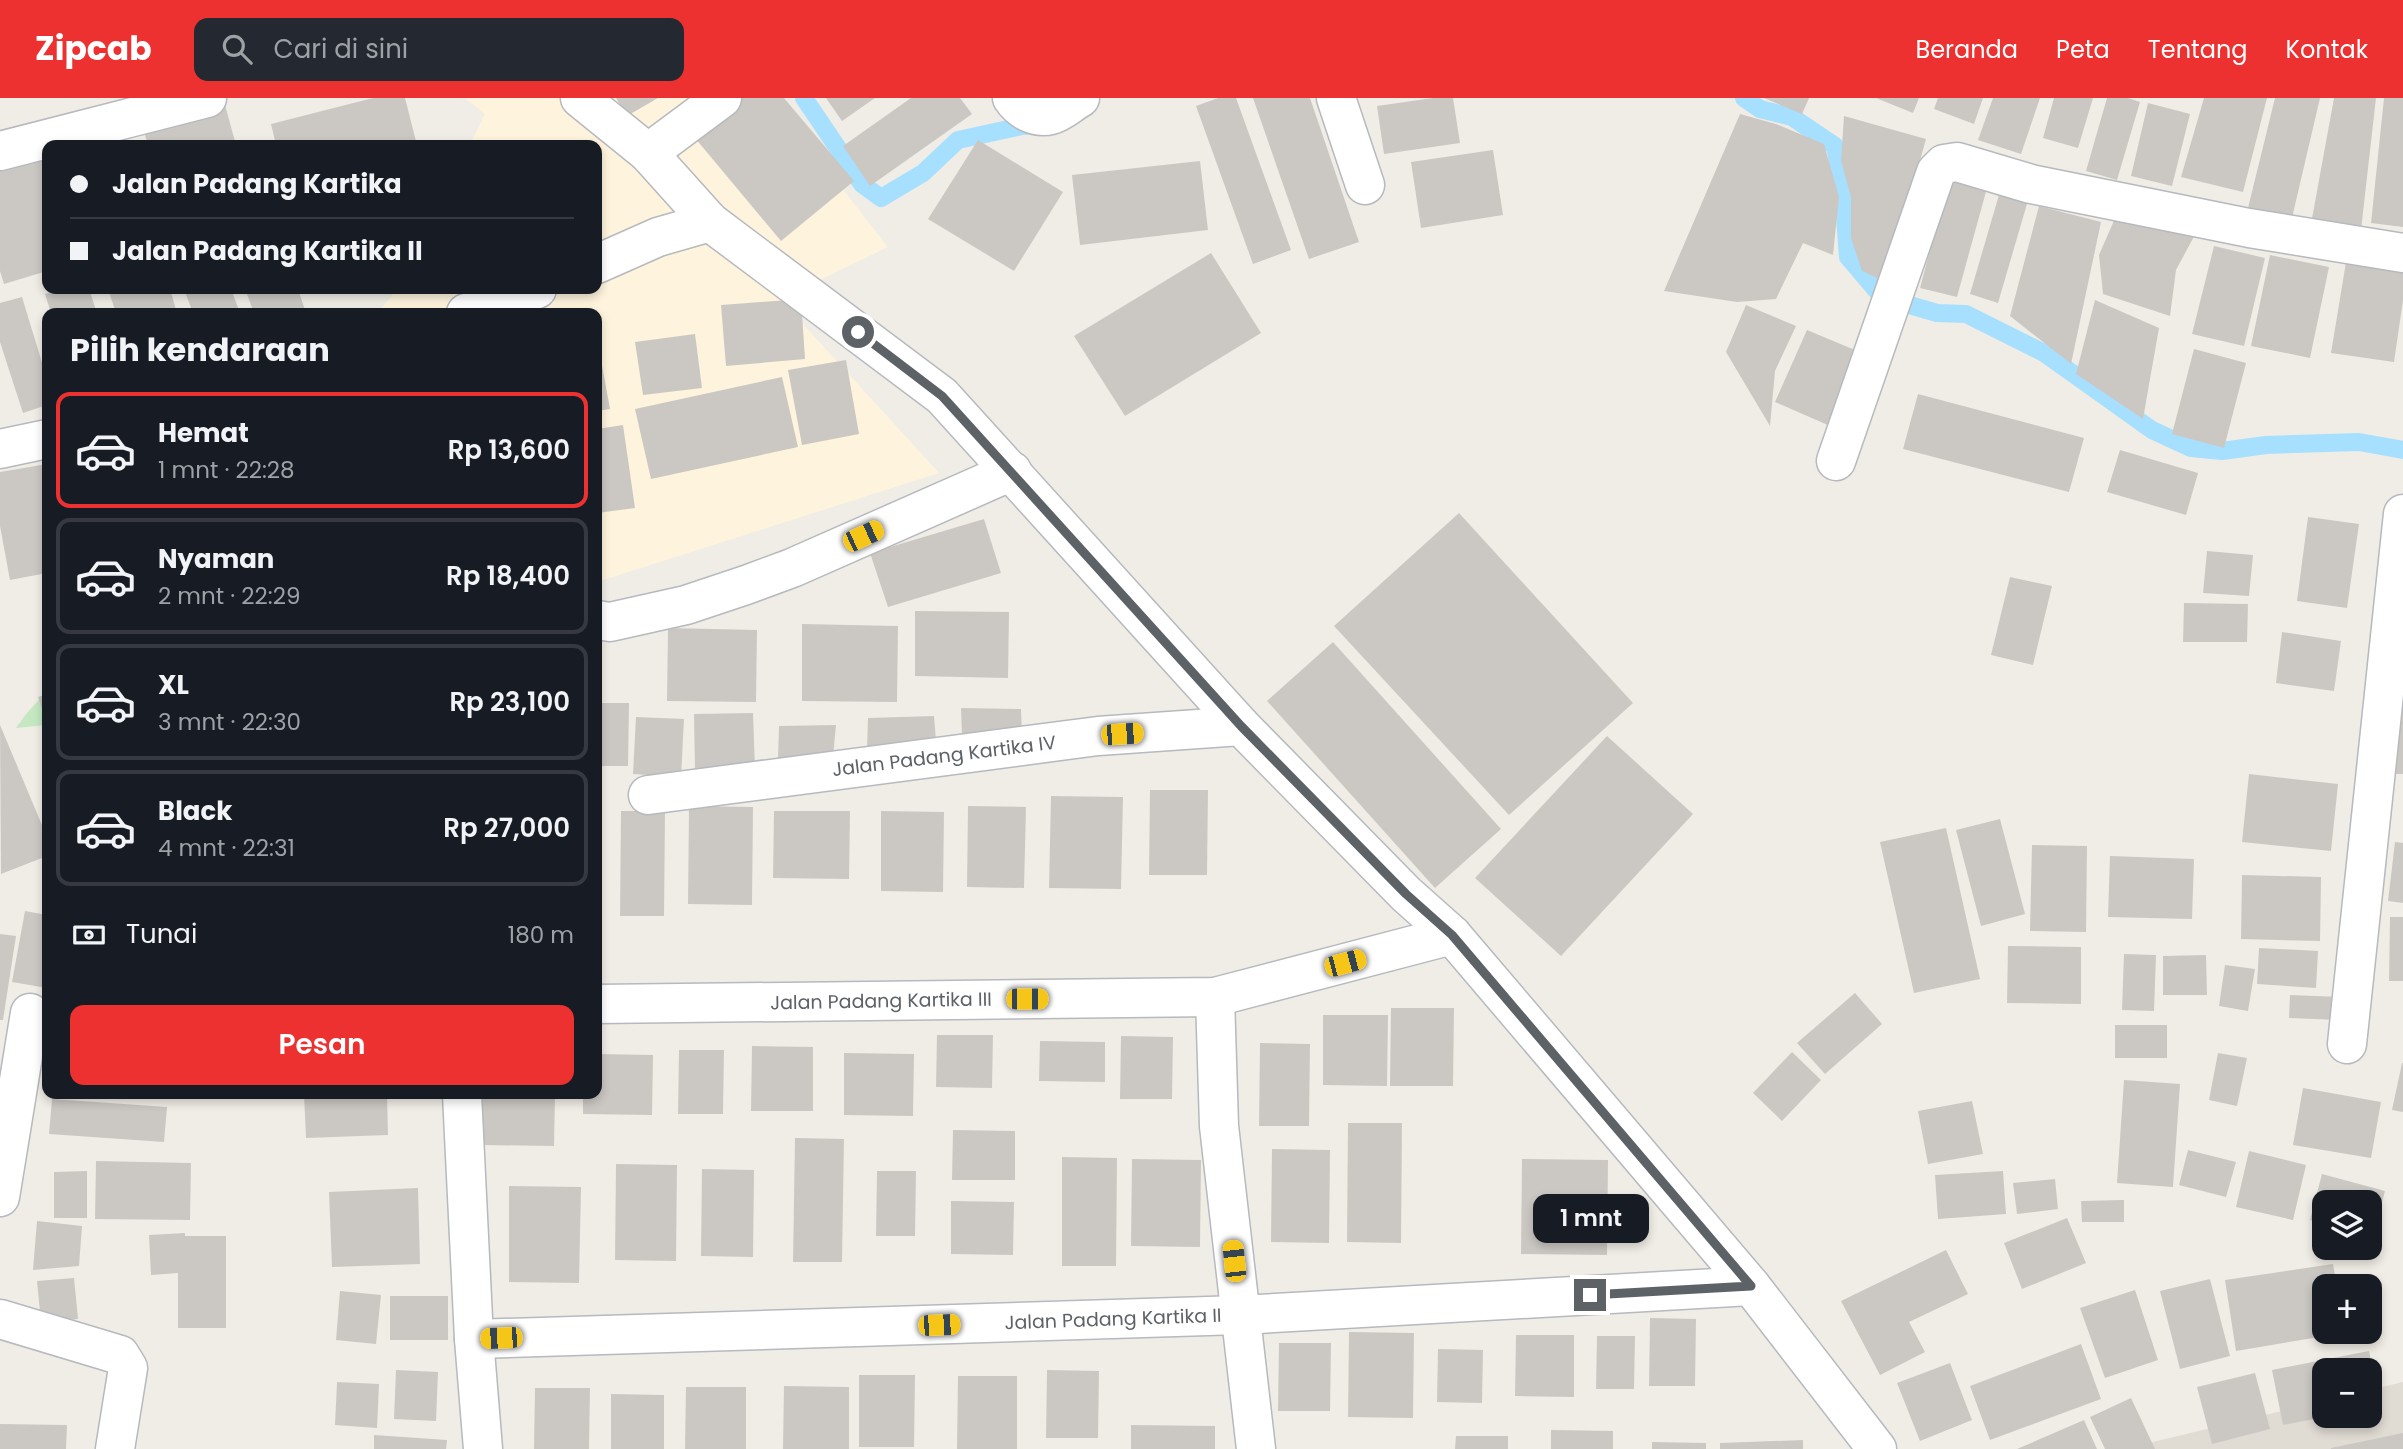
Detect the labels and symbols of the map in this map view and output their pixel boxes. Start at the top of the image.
route start [842,316,874,348]
car [840,518,887,554]
car [1101,722,1144,746]
street label: Jalan Padang Kartika IV [830,729,1058,783]
car [1322,947,1369,979]
street label: Jalan Padang Kartika III [770,986,992,1016]
car [1007,989,1049,1010]
callout: 1 mnt [1532,1194,1648,1242]
car [1222,1239,1247,1283]
route end [1574,1279,1606,1311]
street label: Jalan Padang Kartika II [1004,1302,1222,1336]
car [918,1314,961,1336]
car [480,1327,523,1349]

